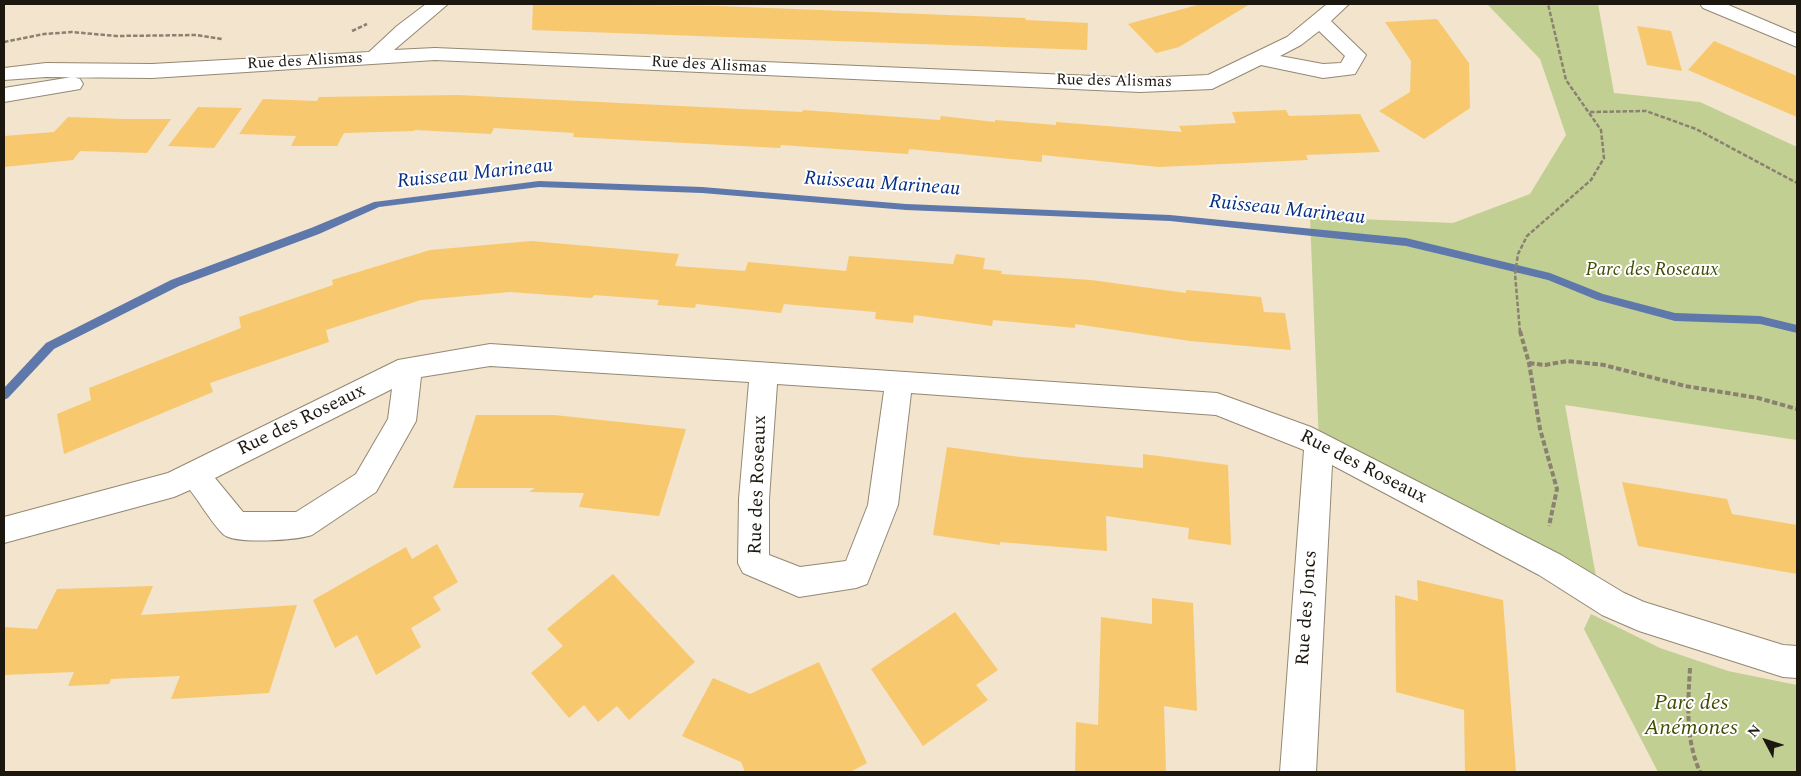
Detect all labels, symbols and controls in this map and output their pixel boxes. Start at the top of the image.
street label: Rue des Alismas [247,49,363,75]
street label: Rue des Alismas [651,53,767,79]
street label: Rue des Alismas [1056,71,1172,93]
water label: Ruisseau Marineau [396,155,554,195]
water label: Ruisseau Marineau [803,168,961,202]
water label: Ruisseau Marineau [1208,191,1366,231]
park label: Parc des Roseaux [1586,260,1718,282]
street label: Rue des Roseaux [234,380,370,462]
street label: Rue des Roseaux [745,415,773,555]
street label: Rue des Roseaux [1296,426,1430,510]
street label: Rue des Joncs [1293,550,1323,666]
park label: Parc des Anémones [1644,692,1738,744]
north arrow [1741,716,1791,766]
text: N [1742,720,1766,742]

